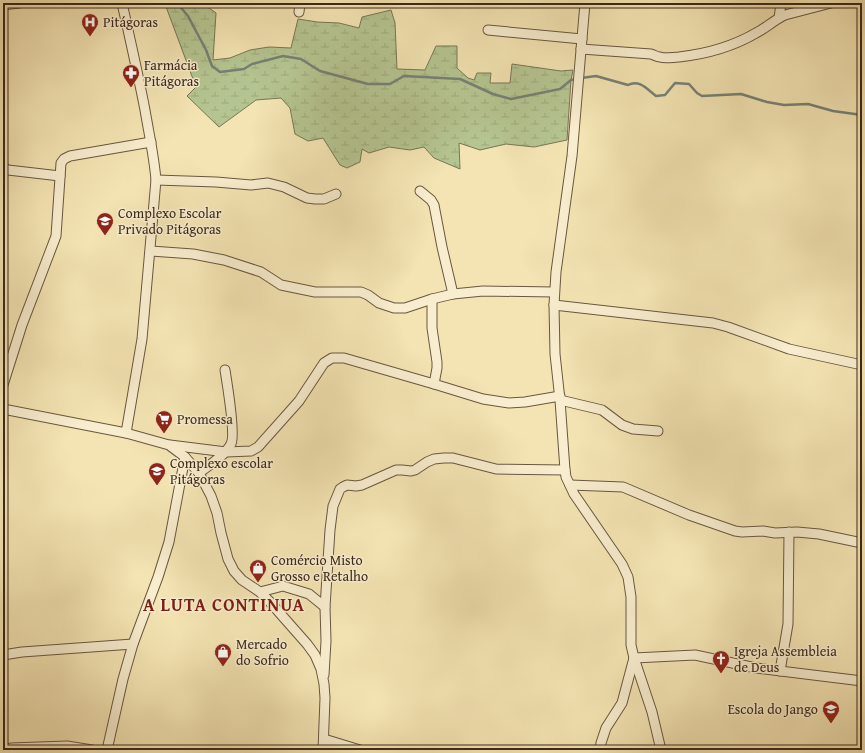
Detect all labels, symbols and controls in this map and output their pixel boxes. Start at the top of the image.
hospital icon: Pitágoras [80,12,100,37]
place label: Pitágoras [103,12,158,32]
place label: Farmácia Pitágoras [144,55,199,91]
pharmacy icon: Farmácia Pitágoras [121,63,141,88]
place label: Complexo Escolar Privado Pitágoras [118,203,222,239]
school or university icon: Complexo Escolar Privado Pitágoras [95,211,115,236]
supermarket icon: Promessa [154,409,174,434]
place label: Promessa [177,409,233,429]
place label: Complexo escolar Pitágoras [170,453,273,489]
school or university icon: Complexo escolar Pitágoras [147,461,167,486]
place label: Comércio Misto Grosso e Retalho [271,550,368,586]
shop icon: Comércio Misto Grosso e Retalho [248,558,268,583]
district label: A LUTA CONTINUA [143,591,305,618]
place label: Mercado do Sofrio [236,634,289,670]
place label: Igreja Assembleia de Deus [734,641,837,677]
shop icon: Mercado do Sofrio [213,642,233,667]
church icon: Igreja Assembleia de Deus [711,649,731,674]
place label: Escola do Jango [728,699,818,719]
school or university icon: Escola do Jango [821,699,841,724]

